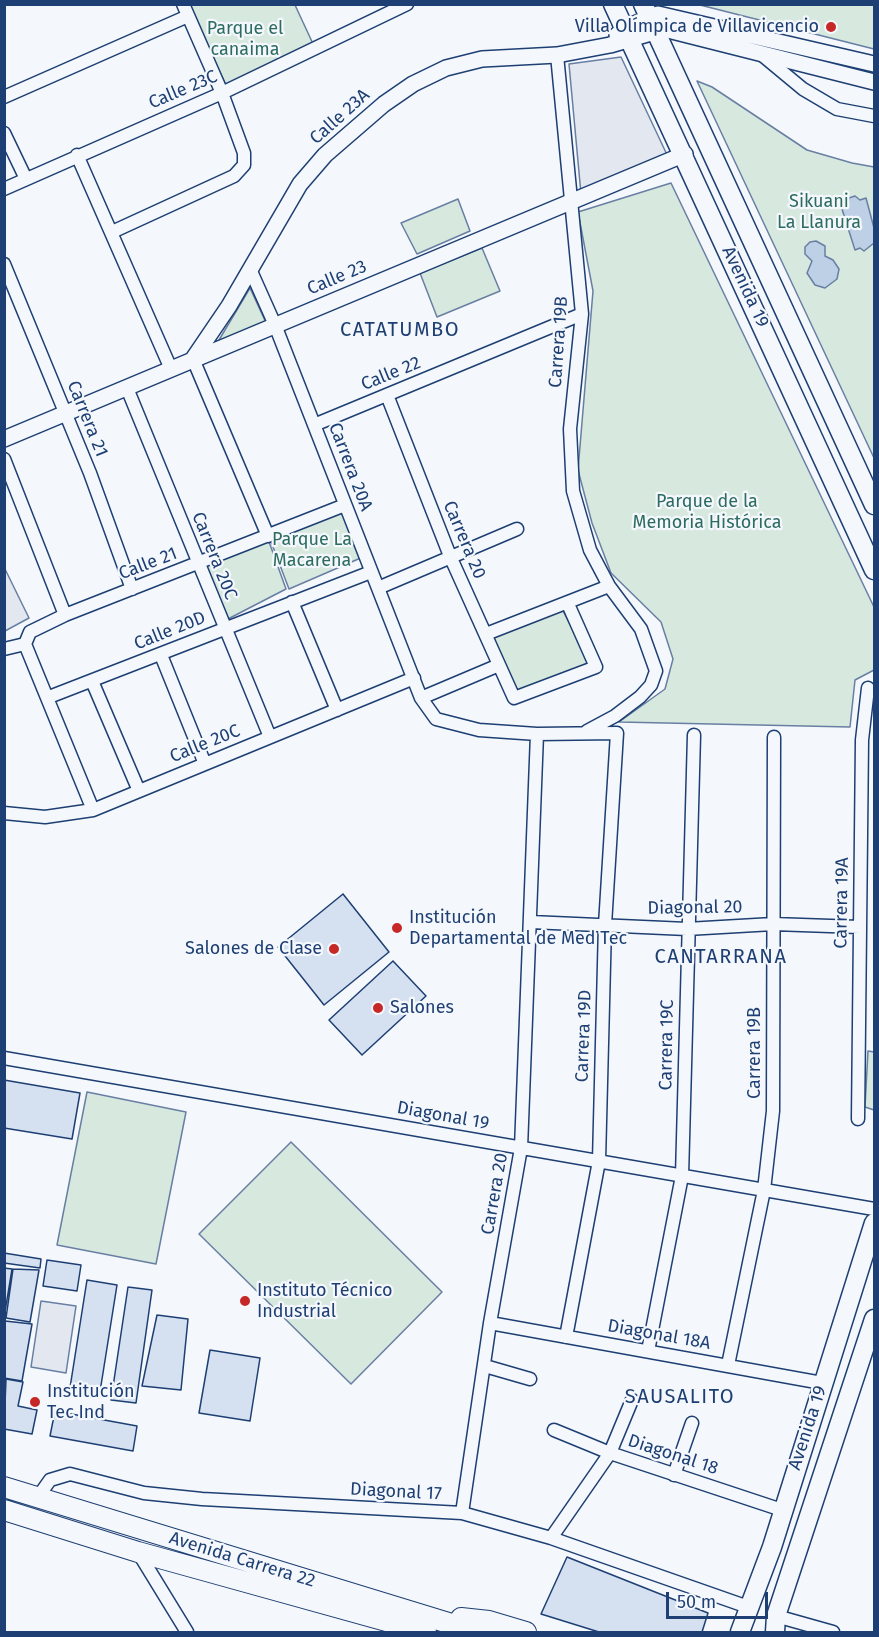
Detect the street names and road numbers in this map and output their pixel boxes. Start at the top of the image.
street label: Calle 23C [145,66,221,114]
street label: Calle 23A [306,85,374,149]
street label: Avenida 19 [717,243,773,331]
street label: Calle 23 [304,256,370,300]
street label: Carrera 19B [545,295,573,389]
street label: Calle 22 [358,352,424,396]
street label: Carrera 21 [62,378,112,460]
street label: Carrera 20A [323,420,377,514]
street label: Carrera 20 [438,498,490,582]
street label: Carrera 20C [187,509,241,603]
street label: Calle 21 [116,543,180,585]
street label: Calle 20D [131,607,209,655]
street label: Calle 20C [167,720,243,768]
street label: Carrera 19A [830,857,854,949]
street label: Diagonal 20 [647,896,743,920]
street label: Carrera 19D [572,989,596,1083]
street label: Carrera 19C [655,999,679,1091]
street label: Carrera 19B [744,1007,766,1099]
street label: Diagonal 19 [395,1097,491,1135]
street label: Carrera 20 [477,1151,513,1237]
street label: Diagonal 18A [606,1315,712,1355]
street label: Avenida 19 [784,1383,832,1473]
street label: Diagonal 18 [625,1430,721,1480]
street label: Diagonal 17 [350,1479,442,1505]
street label: Avenida Carrera 22 [166,1528,318,1592]

